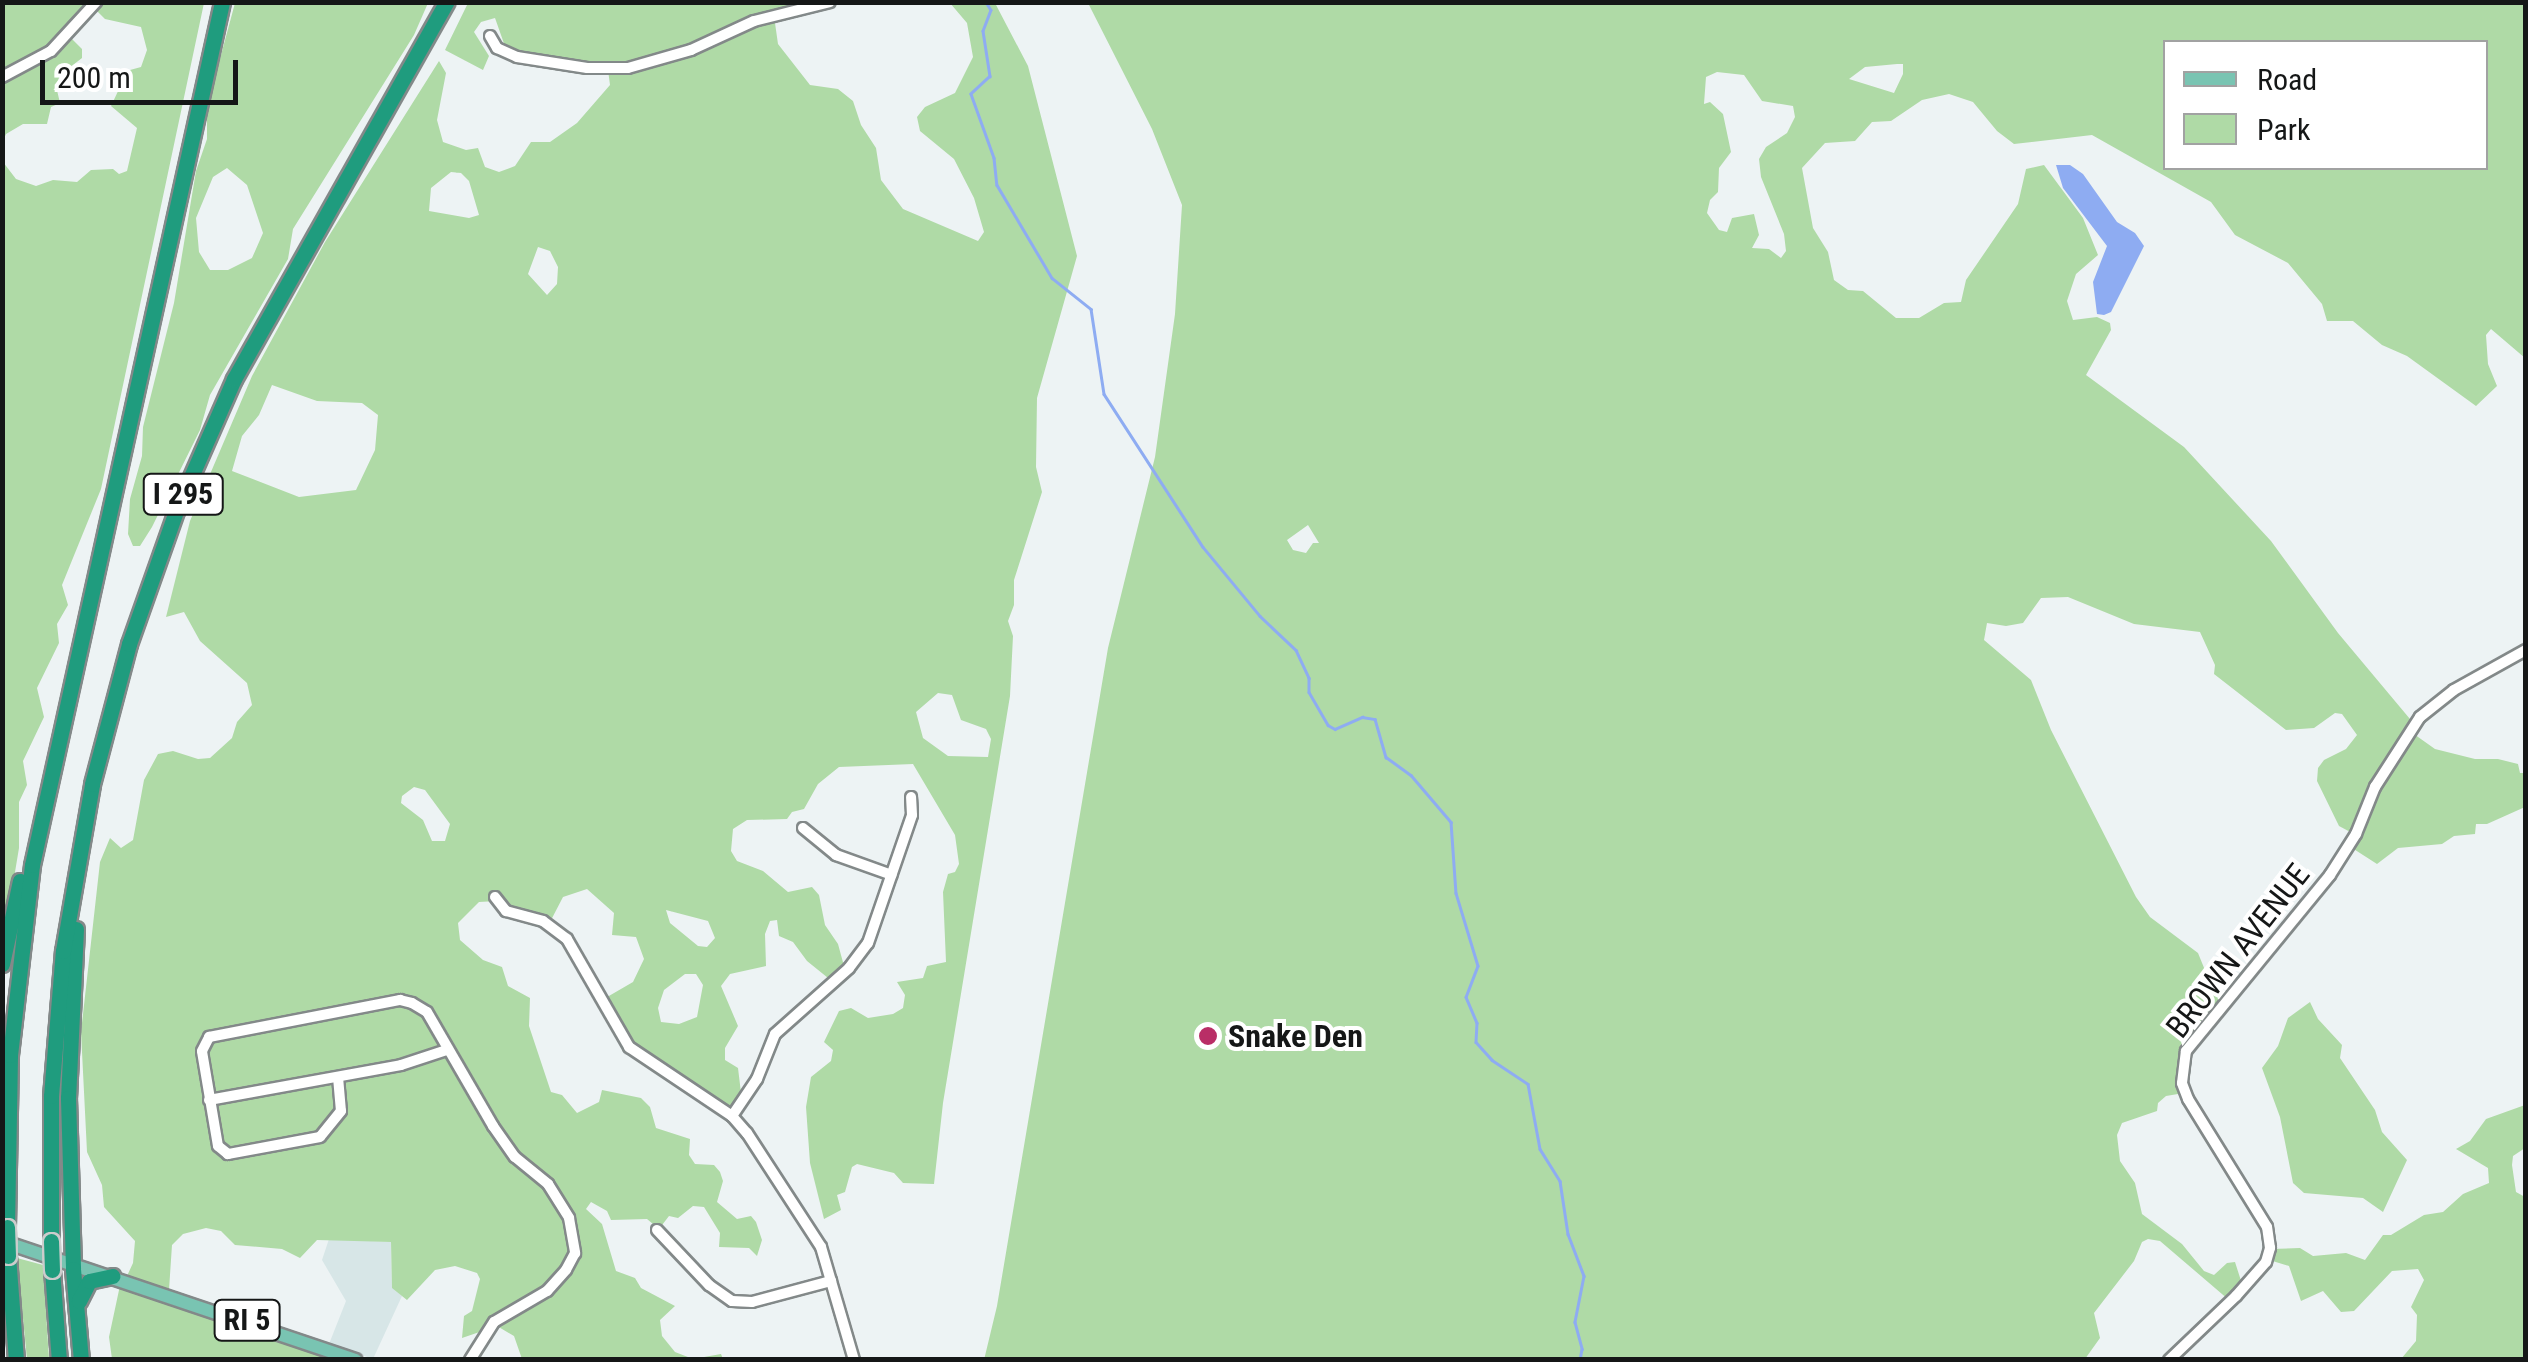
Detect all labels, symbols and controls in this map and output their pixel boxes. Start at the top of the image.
scale bar [45,40,242,102]
legend [2163,40,2488,170]
text: 200 m [57,60,131,95]
text: Road [2257,62,2317,97]
text: Park [2257,112,2311,147]
road number: I 295 [140,469,226,519]
street label: BROWN AVENUE [2158,856,2318,1046]
place label: Snake Den [1228,1017,1363,1055]
marker: Snake Den [1197,1025,1219,1047]
road number: RI 5 [212,1295,282,1345]

